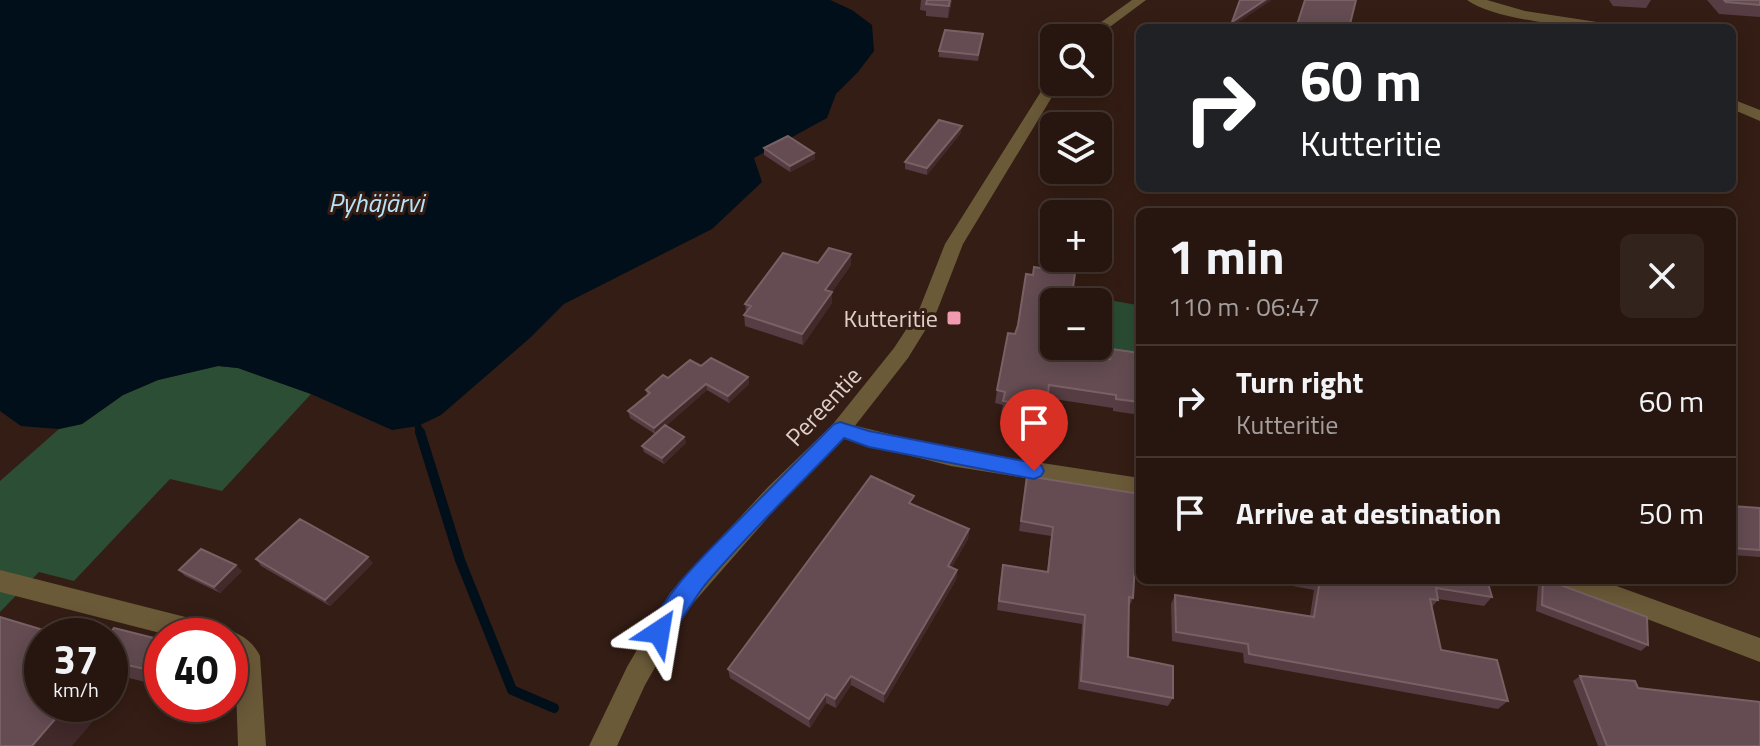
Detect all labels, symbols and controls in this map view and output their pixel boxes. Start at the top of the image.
map controls [1040,24,1112,360]
button: search [1040,24,1112,96]
text: 60 m [1300,38,1422,123]
icon: right [1168,56,1272,160]
button: layers [1040,112,1112,184]
text: Kutteritie [1300,115,1442,170]
water label: Pyhäjärvi [328,183,427,222]
button: + [1040,200,1112,272]
text: 1 min [1168,220,1285,293]
button: close [1620,234,1704,318]
text: 110 m · 06:47 [1168,287,1320,326]
button: − [1040,288,1112,360]
place label: Kutteritie [844,300,938,336]
marker: Kutteritie [945,309,963,327]
street label: Pereentie [777,358,869,454]
text: Turn right [1236,359,1364,405]
text: 60 m [1639,378,1704,424]
icon: right [1168,379,1212,423]
pin [1000,389,1068,471]
icon: arrive [1012,401,1056,445]
text: Kutteritie [1236,405,1338,444]
text: Arrive at destination [1236,490,1501,536]
text: 50 m [1639,490,1704,536]
icon: arrive [1168,491,1212,535]
position arrow [617,590,701,674]
speed limit sign: 40 [144,618,248,722]
text: 37 [54,629,98,690]
text: km/h [53,674,99,705]

